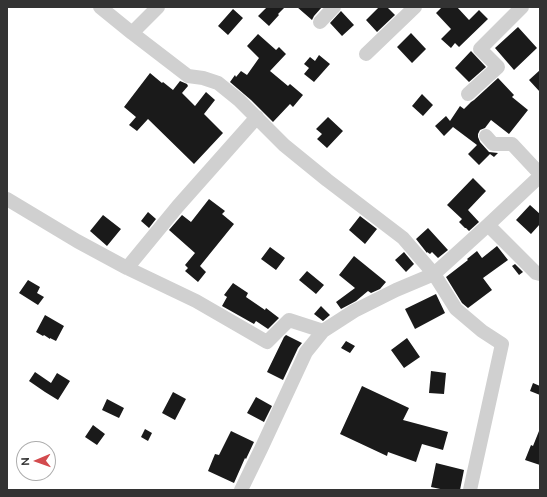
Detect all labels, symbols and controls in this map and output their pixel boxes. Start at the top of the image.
north arrow [16,441,56,481]
text: N [18,457,32,466]

